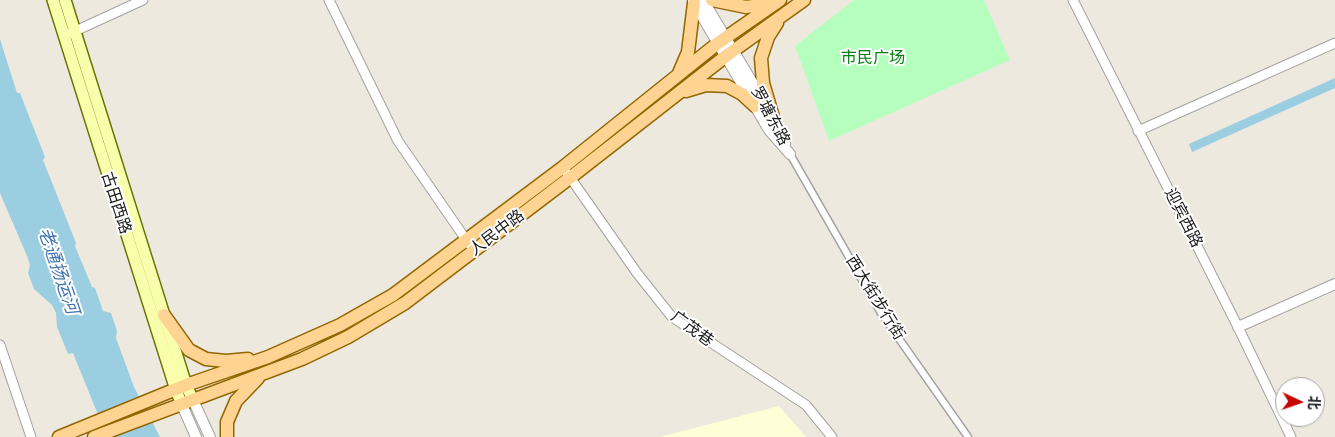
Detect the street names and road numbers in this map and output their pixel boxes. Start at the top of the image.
street label: 罗塘东路 [747,83,793,149]
street label: 古田西路 [97,170,135,236]
street label: 迎宾西路 [1160,185,1206,251]
street label: 人民中路 [466,206,528,260]
street label: 西大街步行街 [841,252,909,344]
street label: 广茂巷 [667,307,717,351]

